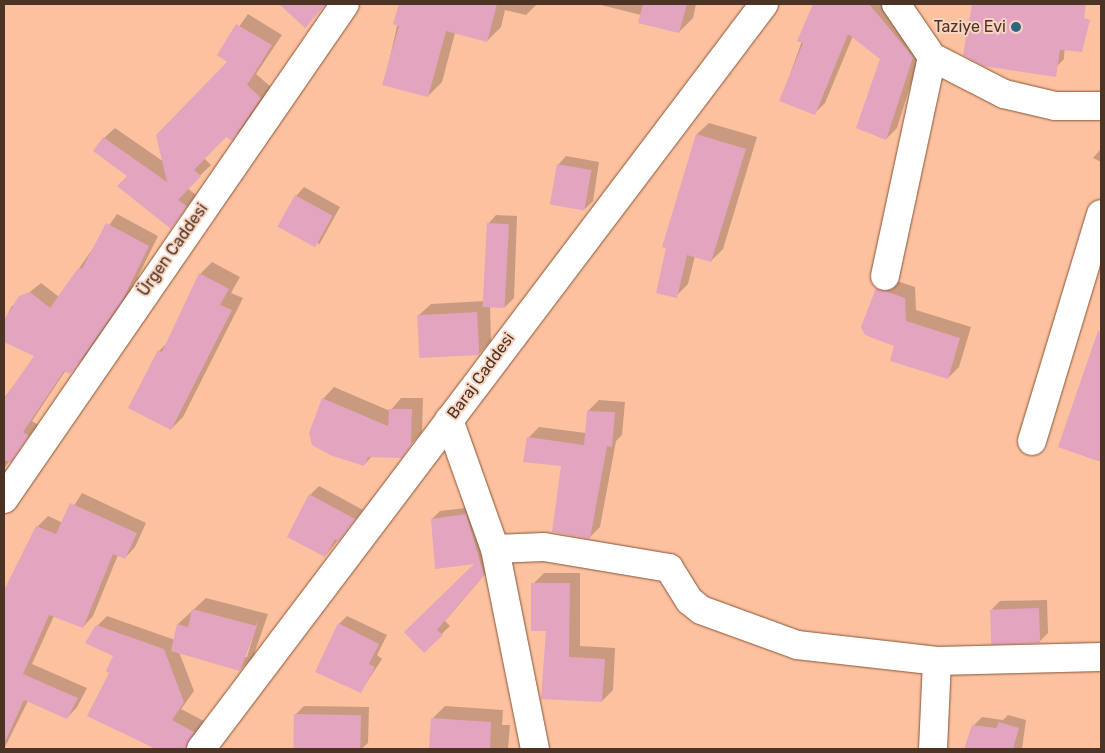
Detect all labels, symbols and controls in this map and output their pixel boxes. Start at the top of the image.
place label: Taziye Evi [934,17,1006,37]
marker: Taziye Evi [1010,21,1022,33]
street label: Ürgen Caddesi [134,200,212,300]
street label: Baraj Caddesi [443,329,519,423]

